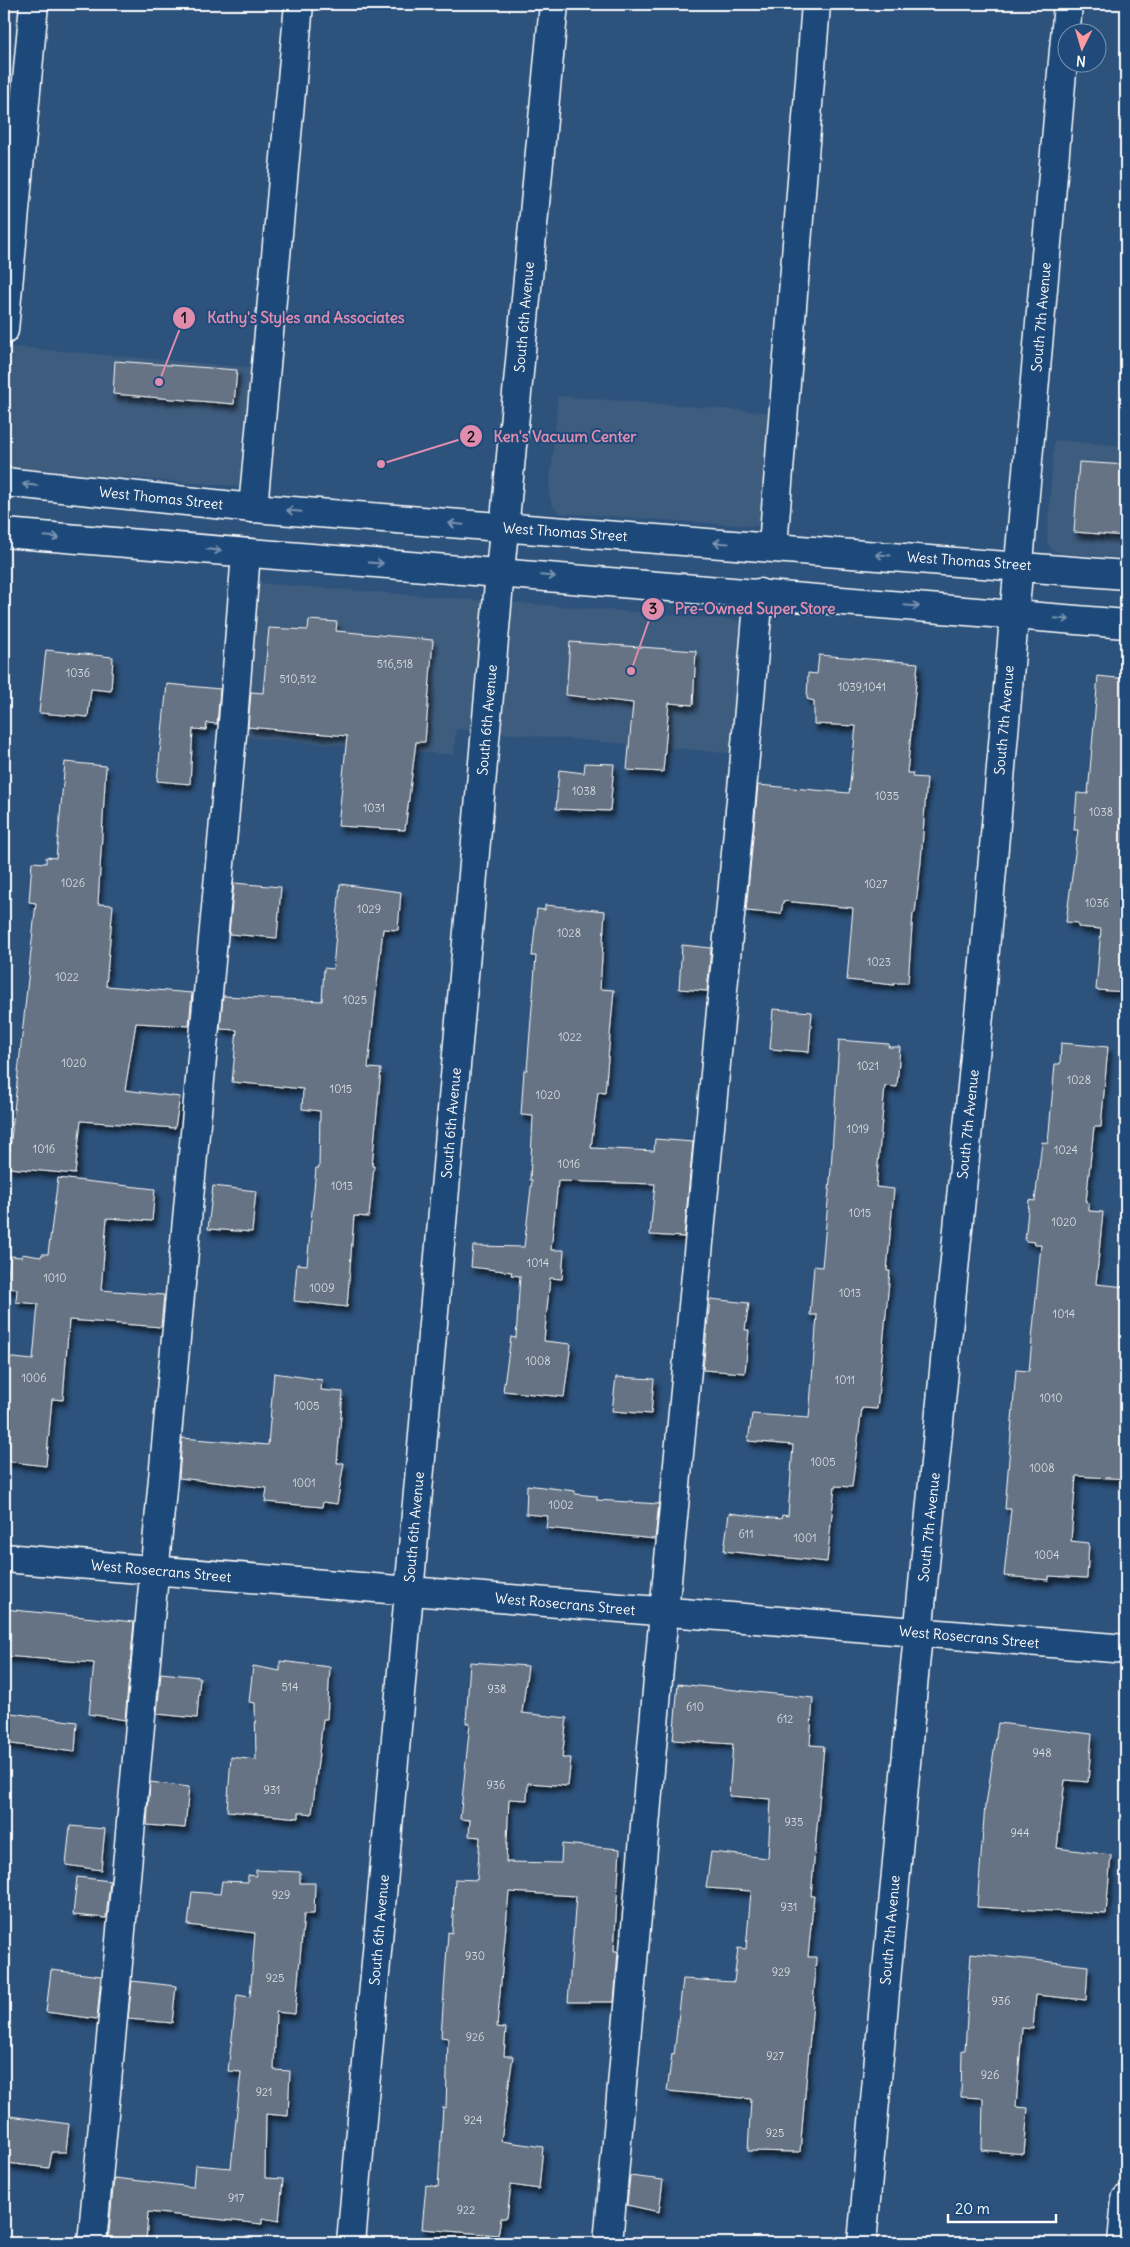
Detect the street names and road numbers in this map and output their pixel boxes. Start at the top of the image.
street label: South 6th Avenue [510,261,538,373]
street label: South 7th Avenue [1027,261,1055,373]
street label: West Thomas Street [98,483,224,514]
street label: West Thomas Street [502,519,628,545]
street label: West Thomas Street [906,548,1032,574]
street label: South 6th Avenue [473,664,501,776]
street label: South 7th Avenue [990,664,1018,776]
street label: South 6th Avenue [437,1067,465,1179]
street label: South 7th Avenue [953,1068,983,1180]
street label: South 6th Avenue [400,1471,428,1583]
street label: South 7th Avenue [914,1471,944,1583]
street label: West Rosecrans Street [90,1556,232,1586]
street label: West Rosecrans Street [494,1589,636,1619]
street label: West Rosecrans Street [898,1622,1040,1652]
street label: South 6th Avenue [365,1874,393,1986]
street label: South 7th Avenue [876,1874,904,1986]

